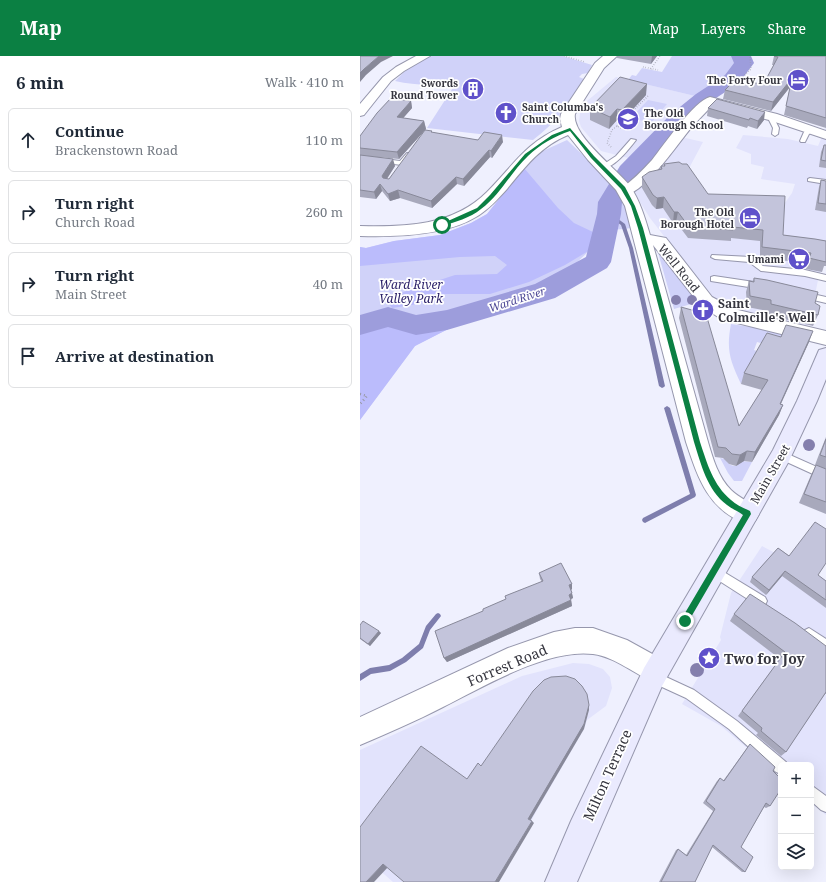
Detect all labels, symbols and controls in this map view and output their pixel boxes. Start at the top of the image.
text: Map [20,15,62,41]
text: Map [649,19,679,38]
text: Layers [701,19,746,38]
text: Share [768,19,806,38]
hotel icon: The Forty Four [785,67,811,93]
text: 6 min [16,71,64,94]
text: Walk · 410 m [265,73,344,91]
place label: The Forty Four [707,73,783,87]
place label: Swords Round Tower [391,76,459,102]
building icon: Swords Round Tower [460,76,486,102]
church icon: Saint Columba's Church [493,100,519,126]
place label: Saint Columba's Church [522,100,603,126]
school or university icon: The Old Borough School [615,106,641,132]
place label: The Old Borough School [644,106,724,132]
text: Continue [55,121,124,141]
icon: ahead [17,129,39,151]
text: 110 m [306,131,343,149]
text: Brackenstown Road [55,141,178,159]
text: Turn right [55,193,134,213]
icon: right [17,201,39,223]
text: 260 m [306,203,343,221]
place label: The Old Borough Hotel [661,205,735,231]
hotel icon: The Old Borough Hotel [737,205,763,231]
text: Church Road [55,213,135,231]
route start [433,216,451,234]
street label: Well Road [654,240,704,296]
supermarket icon: Umami [786,246,812,272]
place label: Umami [747,252,784,266]
text: Turn right [55,265,134,285]
icon: right [17,273,39,295]
text: 40 m [313,275,343,293]
park label: Ward River Valley Park [379,276,444,307]
water label: Ward River [487,283,548,315]
text: Main Street [55,285,127,303]
place label: Saint Colmcille's Well [718,295,816,326]
church icon: Saint Colmcille's Well [690,297,716,323]
icon: arrive [17,345,39,367]
text: Arrive at destination [55,346,214,366]
street label: Main Street [746,441,794,507]
route end [676,612,694,630]
street label: Forrest Road [464,639,550,690]
place icon: Two for Joy [696,645,722,671]
place label: Two for Joy [724,649,805,668]
street label: Milton Terrace [578,726,636,824]
map controls [778,762,814,870]
button: + [778,762,814,798]
button: − [778,798,814,834]
button: layers [778,834,814,870]

